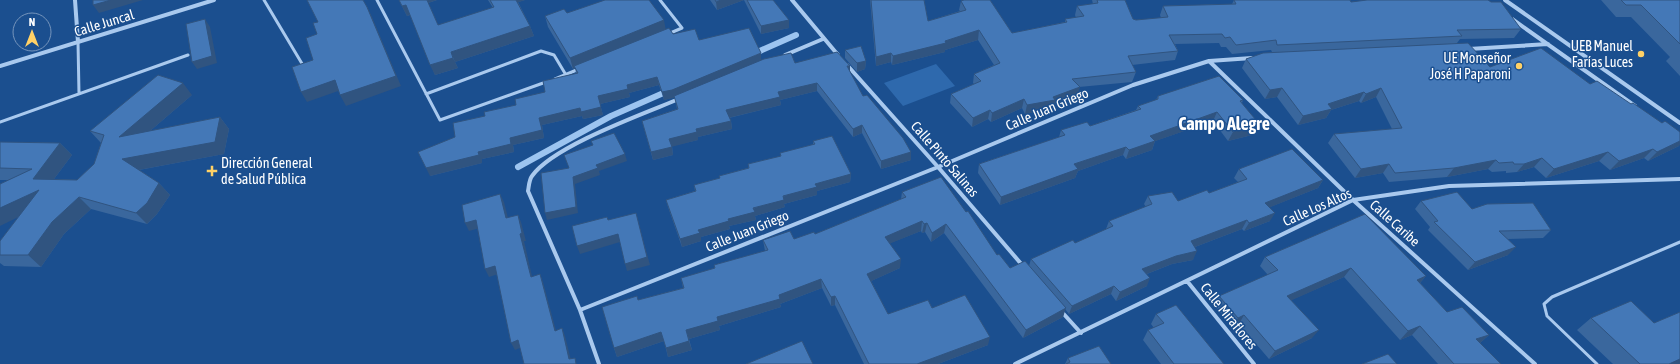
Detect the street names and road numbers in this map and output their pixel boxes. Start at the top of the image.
street label: Calle Juncal [72,6,136,40]
street label: Calle Juan Griego [1003,84,1091,134]
street label: Calle Pinto Salinas [908,118,982,200]
street label: Calle Los Altos [1280,185,1354,229]
street label: Calle Caribe [1367,196,1423,250]
street label: Calle Juan Griego [703,207,791,255]
street label: Calle Miraflores [1197,280,1261,352]

